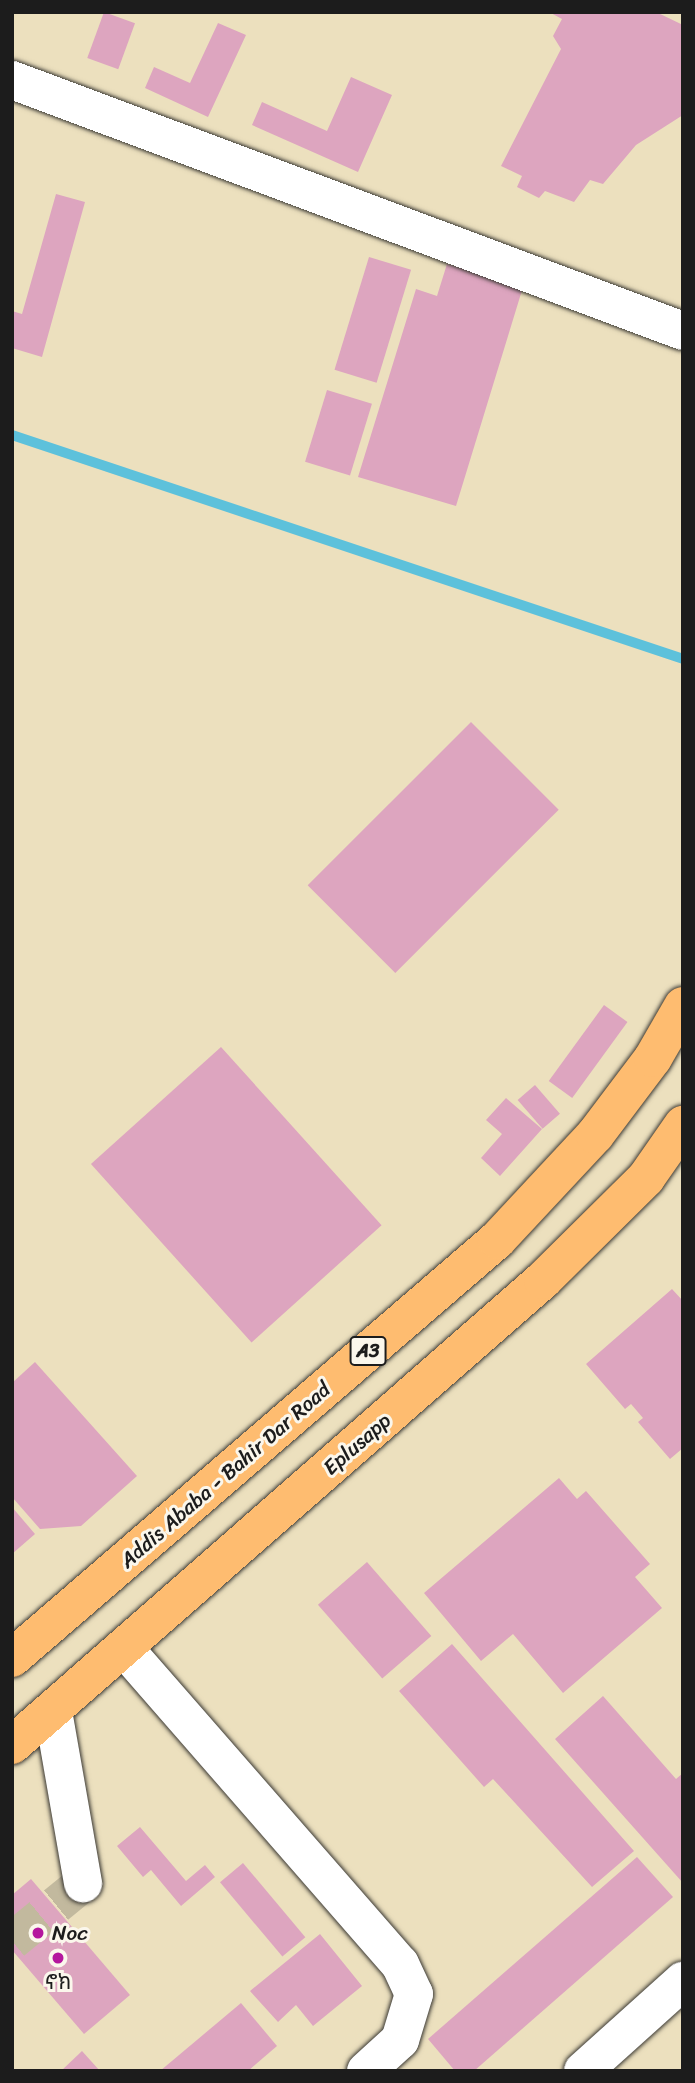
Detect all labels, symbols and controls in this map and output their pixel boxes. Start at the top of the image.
road number: A3 [349,1336,387,1366]
street label: Addis Ababa - Bahir Dar Road [115,1377,335,1573]
street label: Eplusapp [318,1408,396,1480]
place label: Noc [52,1920,88,1946]
marker: Noc [30,1925,46,1941]
marker: ኖክ [50,1950,66,1966]
place label: ኖክ [45,1969,71,1995]

